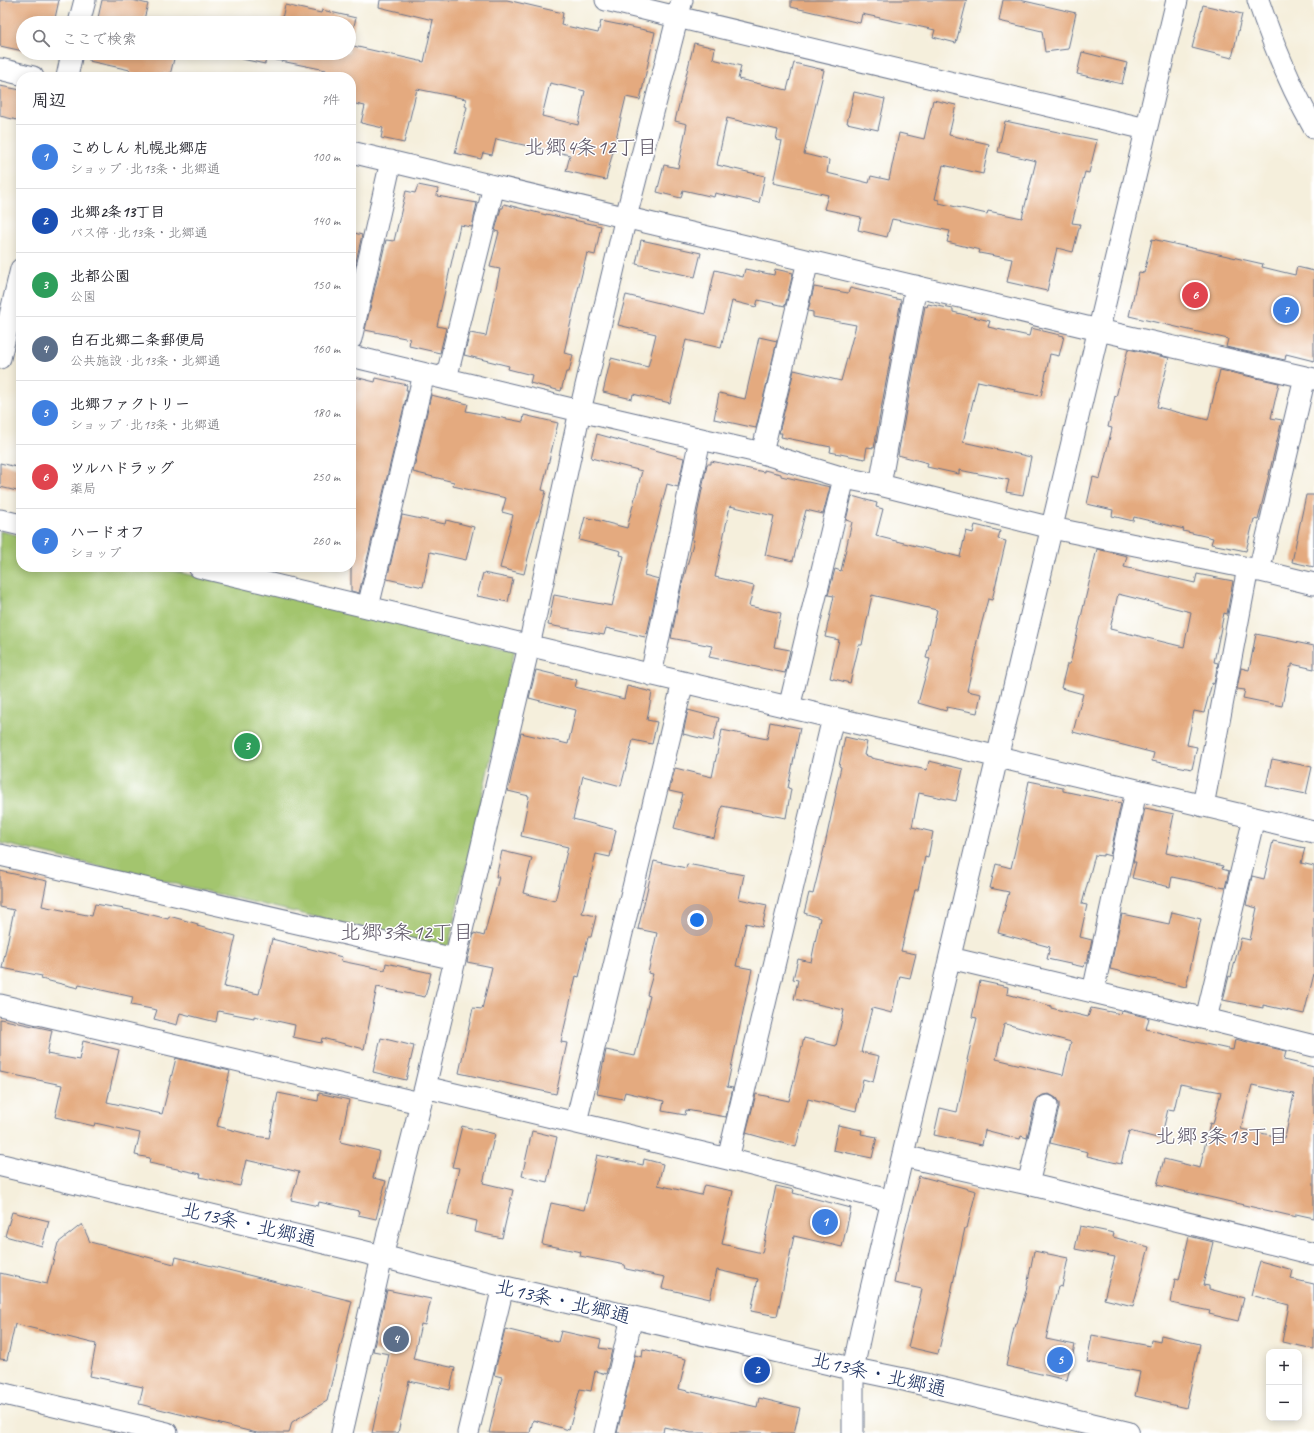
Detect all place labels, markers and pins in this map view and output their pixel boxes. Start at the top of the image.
pin: 6 [1182,280,1208,310]
pin: 7 [1273,295,1299,325]
pin: 3 [234,731,260,761]
pin: 1 [812,1207,838,1237]
pin: 4 [383,1324,409,1354]
pin: 5 [1047,1345,1073,1375]
pin: 2 [744,1355,770,1385]

